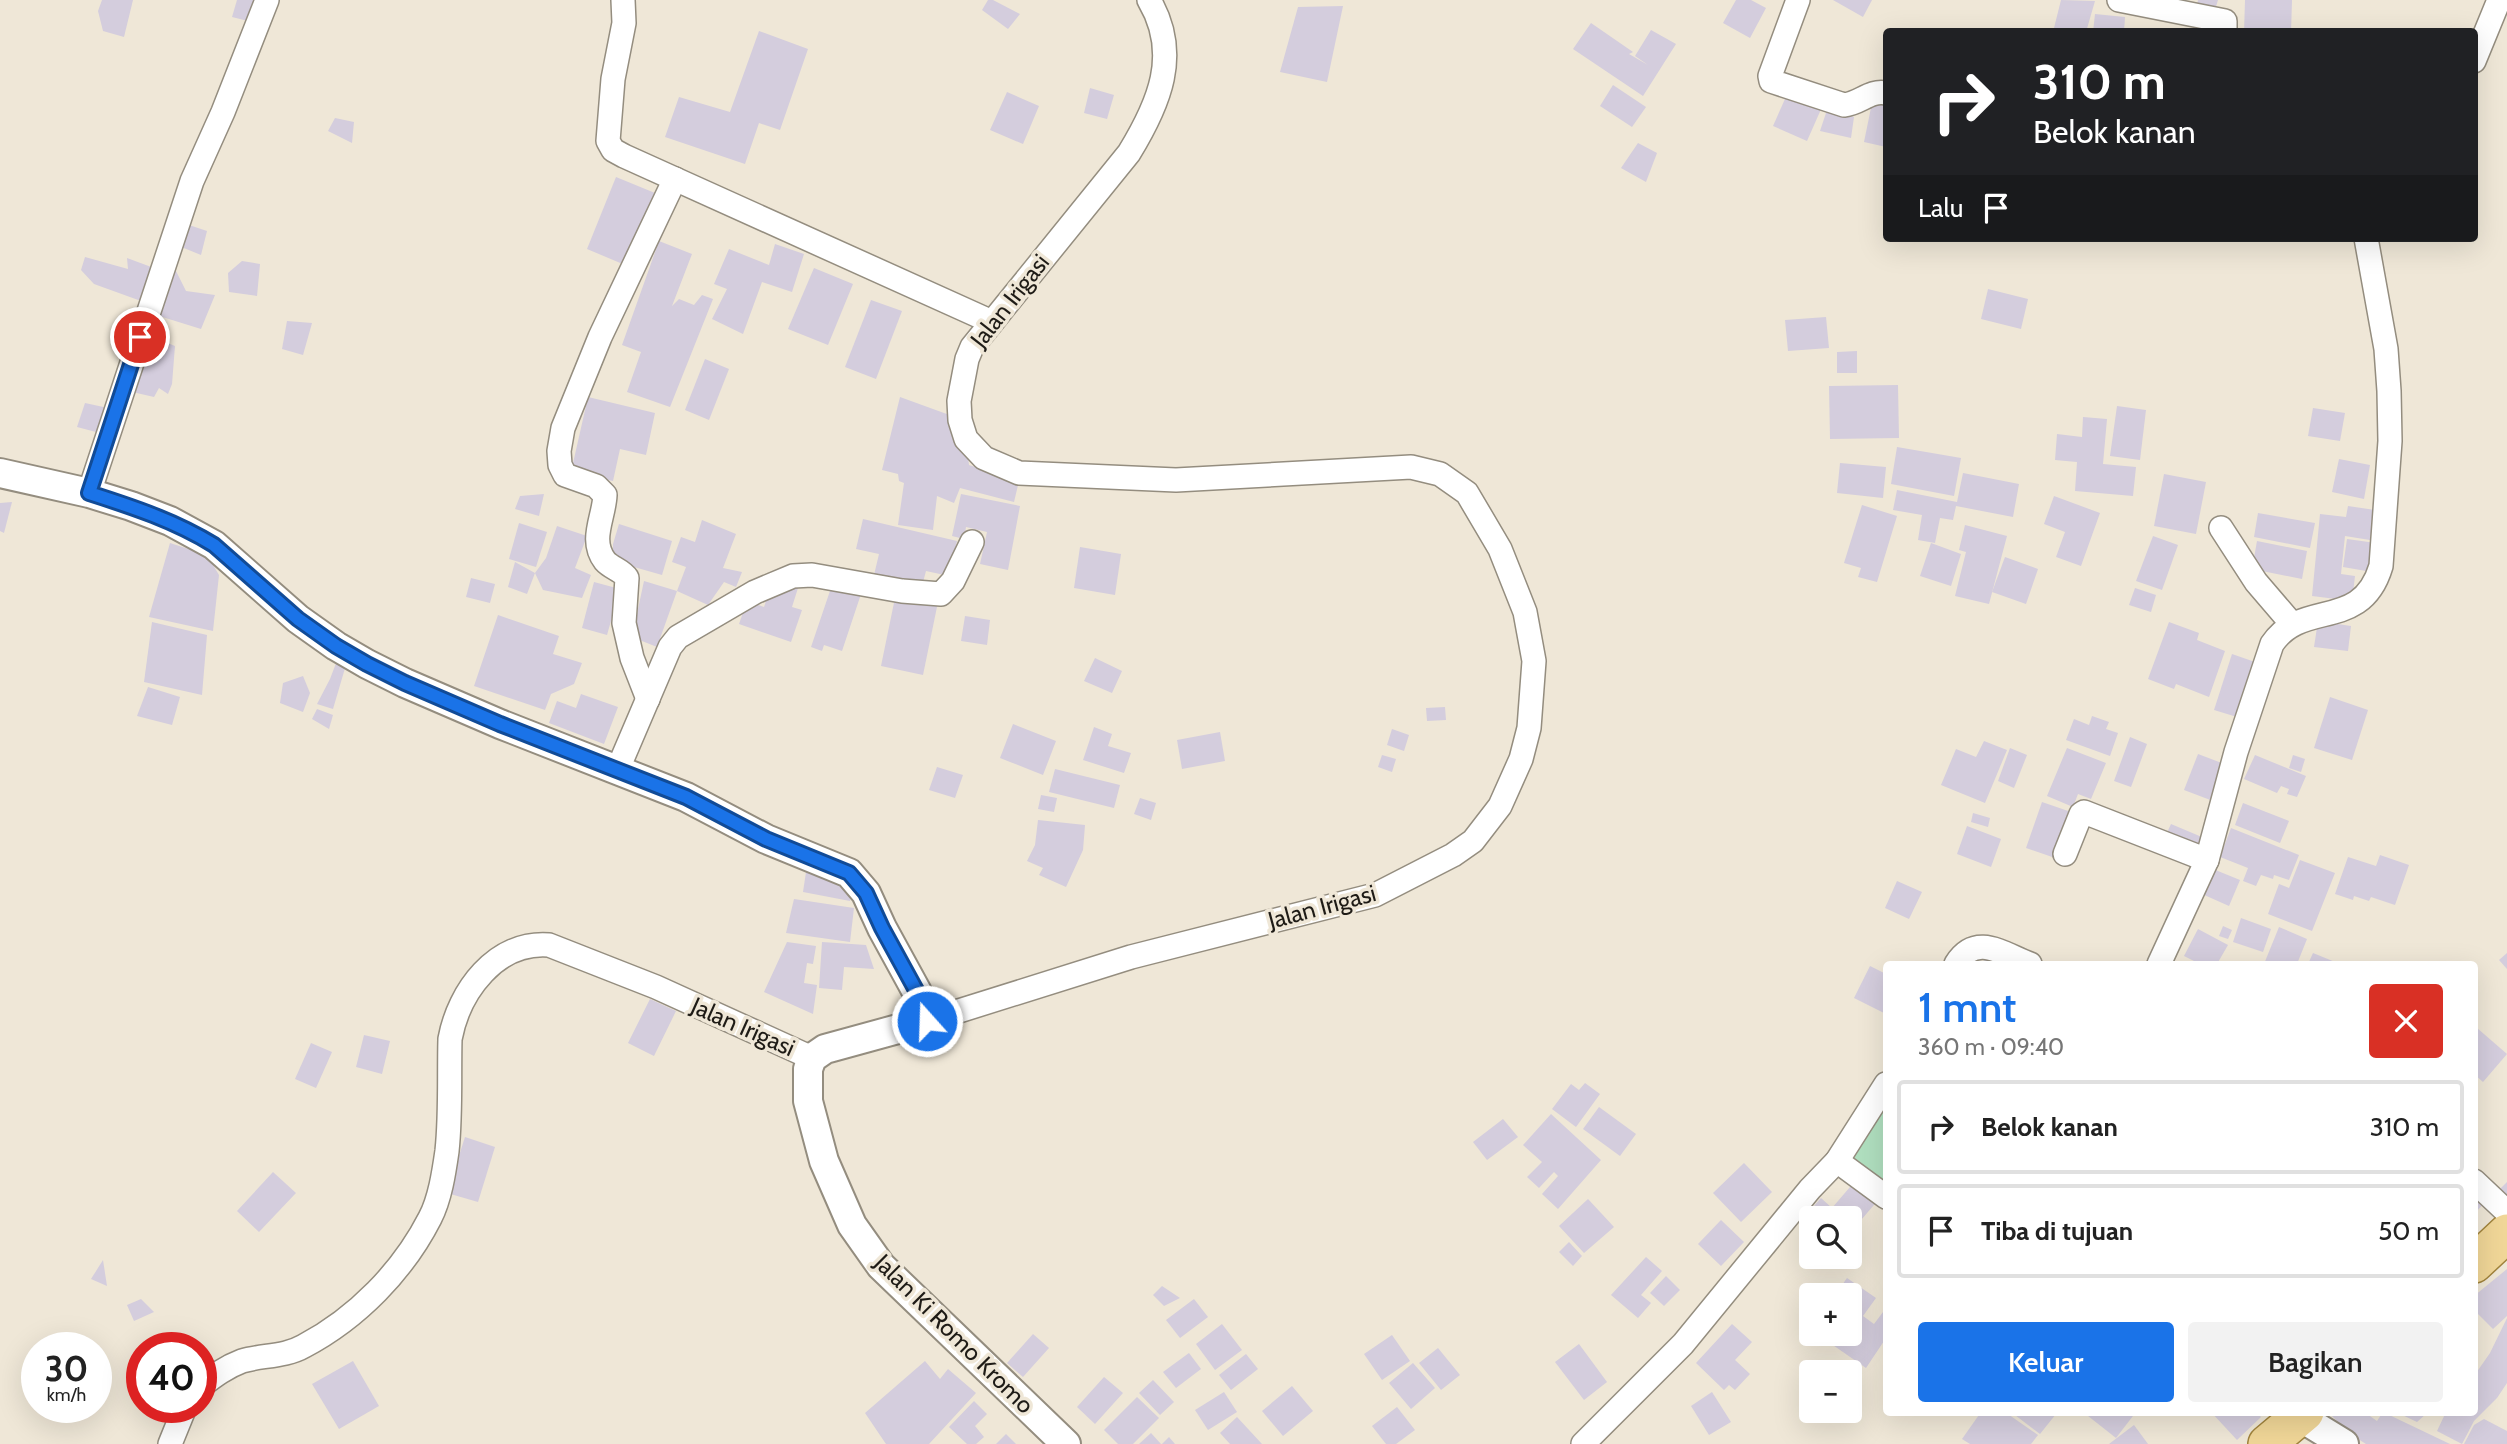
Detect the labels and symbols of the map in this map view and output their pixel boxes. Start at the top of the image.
street label: Jalan Irigasi [964,248,1055,354]
pin [110,307,170,367]
street label: Jalan Irigasi [1264,878,1379,935]
position arrow [890,984,964,1058]
street label: Jalan Irigasi [686,990,800,1062]
street label: Jalan Ki Romo Kromo [868,1247,1040,1419]
speed limit sign: 40 [126,1332,217,1423]

